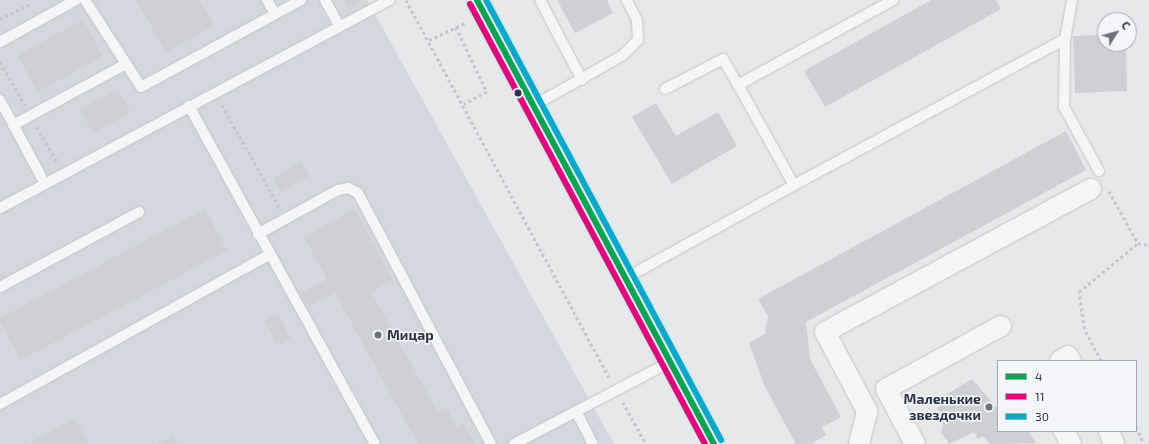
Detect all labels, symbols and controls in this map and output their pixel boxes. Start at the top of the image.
north arrow [1097,12,1137,52]
text: С [1119,19,1133,32]
unlabelled marker [513,88,523,98]
place label: Мицар [387,327,434,343]
marker: Мицар [372,329,384,341]
legend [997,360,1137,432]
text: 4 [1035,369,1042,383]
text: 11 [1035,389,1045,403]
place label: Маленькие звездочки [904,391,981,424]
marker: Маленькие звездочки [984,402,994,412]
text: 30 [1035,409,1049,423]

